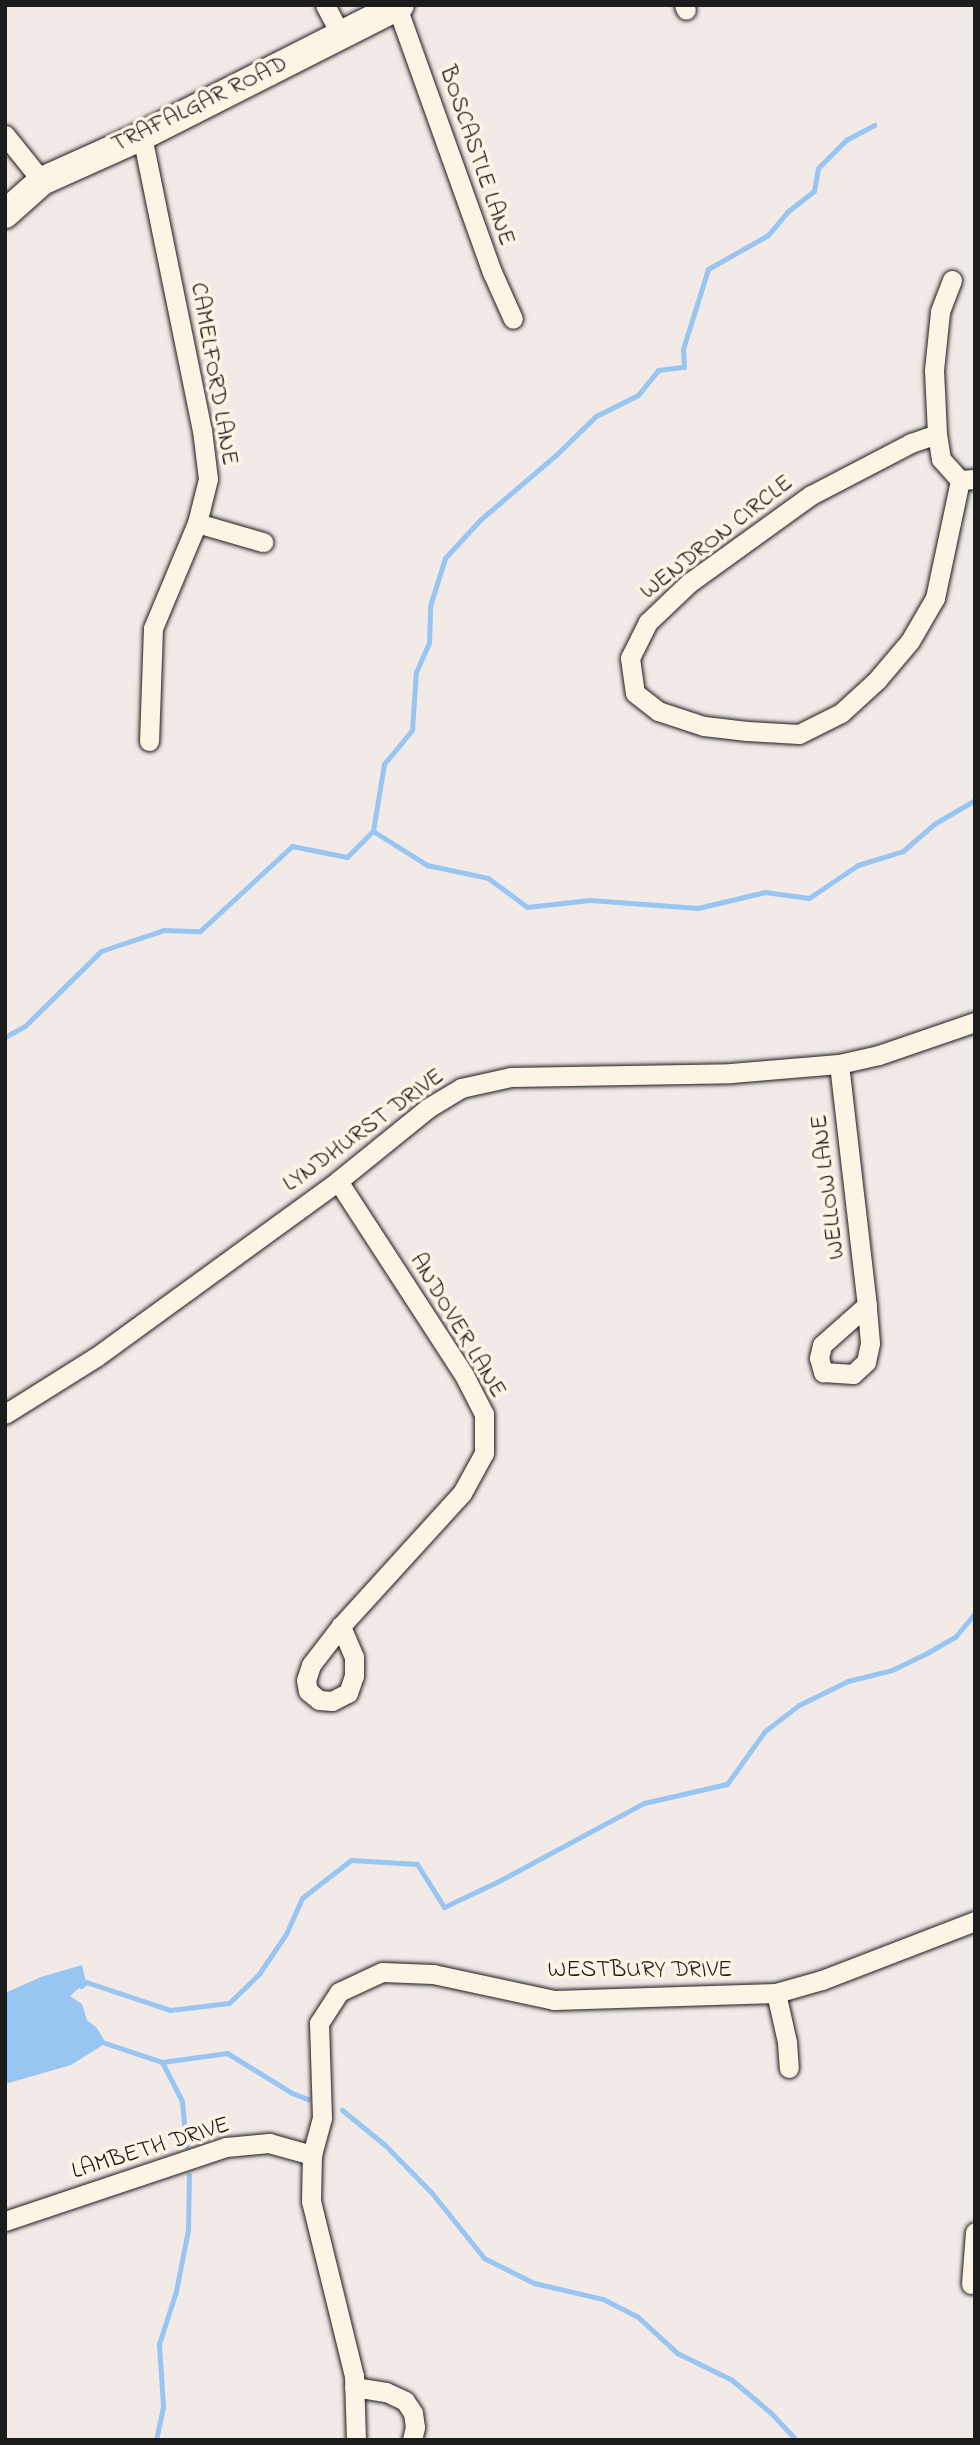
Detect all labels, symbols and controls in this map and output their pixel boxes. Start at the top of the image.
street label: TRAFALGAR ROAD [107,50,293,160]
street label: BOSCASTLE LANE [432,62,520,250]
street label: CAMELFORD LANE [183,280,243,468]
street label: WENDRON CIRCLE [635,469,799,607]
street label: LYNDHURST DRIVE [278,1063,450,1199]
street label: WELLOW LANE [806,1113,852,1261]
street label: ANDOVER LANE [402,1248,512,1404]
street label: WESTBURY DRIVE [548,1957,732,1985]
street label: LAMBETH DRIVE [69,2111,233,2187]

